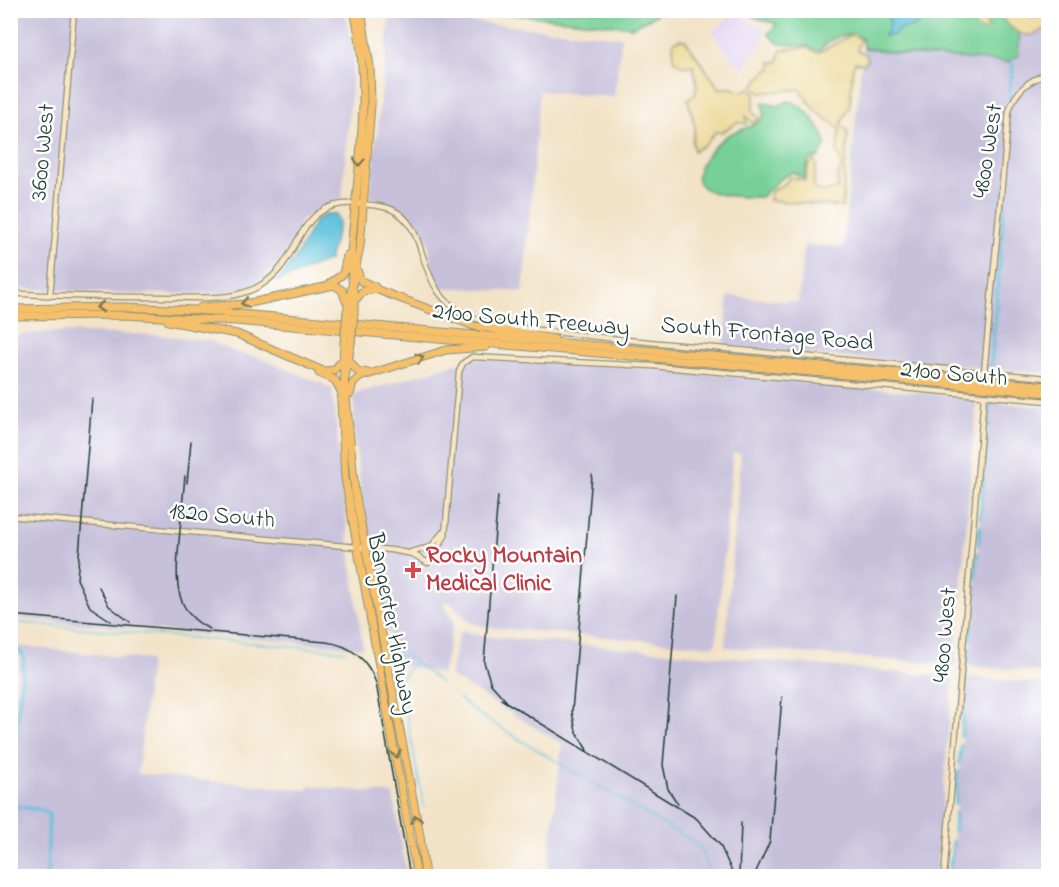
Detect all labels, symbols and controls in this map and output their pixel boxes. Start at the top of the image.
street label: 4800 West [964,101,1014,201]
street label: 3600 West [22,102,66,202]
one-way arrow [353,157,366,166]
street label: 2100 South Freeway [431,295,631,348]
one-way arrow [240,297,249,309]
one-way arrow [95,300,104,313]
street label: South Frontage Road [659,308,875,362]
one-way arrow [414,353,425,365]
street label: 2100 South [899,353,1009,397]
street label: 1820 South [168,495,276,539]
street label: Bangerter Highway [355,529,426,718]
place label: Rocky Mountain Medical Clinic [426,539,582,602]
marker: Rocky Mountain Medical Clinic [404,561,422,579]
street label: 4800 West [924,586,968,684]
one-way arrow [389,749,402,759]
one-way arrow [410,814,423,824]

